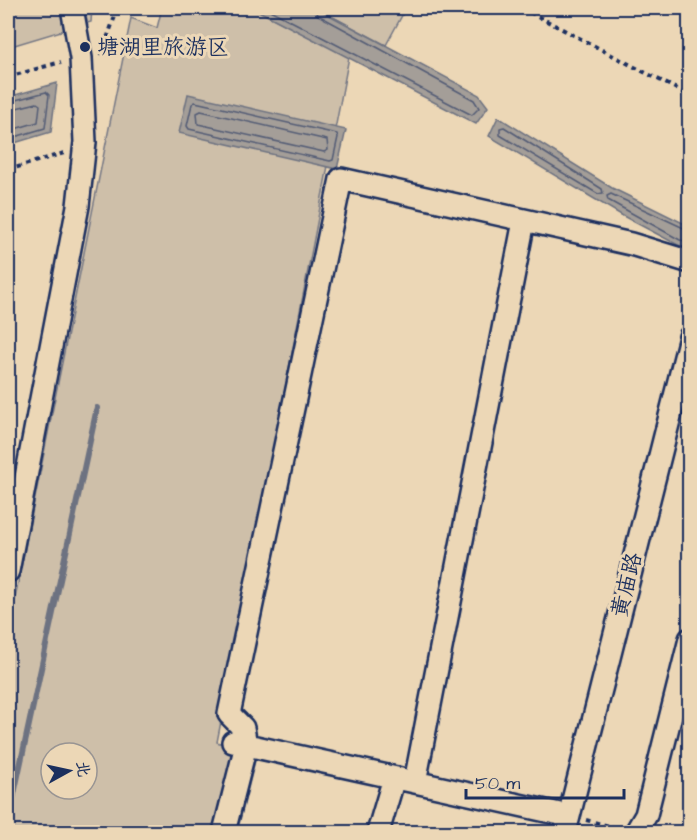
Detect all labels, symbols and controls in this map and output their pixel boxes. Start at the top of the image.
place label: 塘湖里旅游区 [97,32,229,63]
marker: 塘湖里旅游区 [78,40,92,54]
street label: 黄庙路 [604,549,650,621]
north arrow [39,741,99,801]
text: 北 [71,760,95,779]
scale bar [466,762,624,800]
text: 50 m [475,771,520,796]

